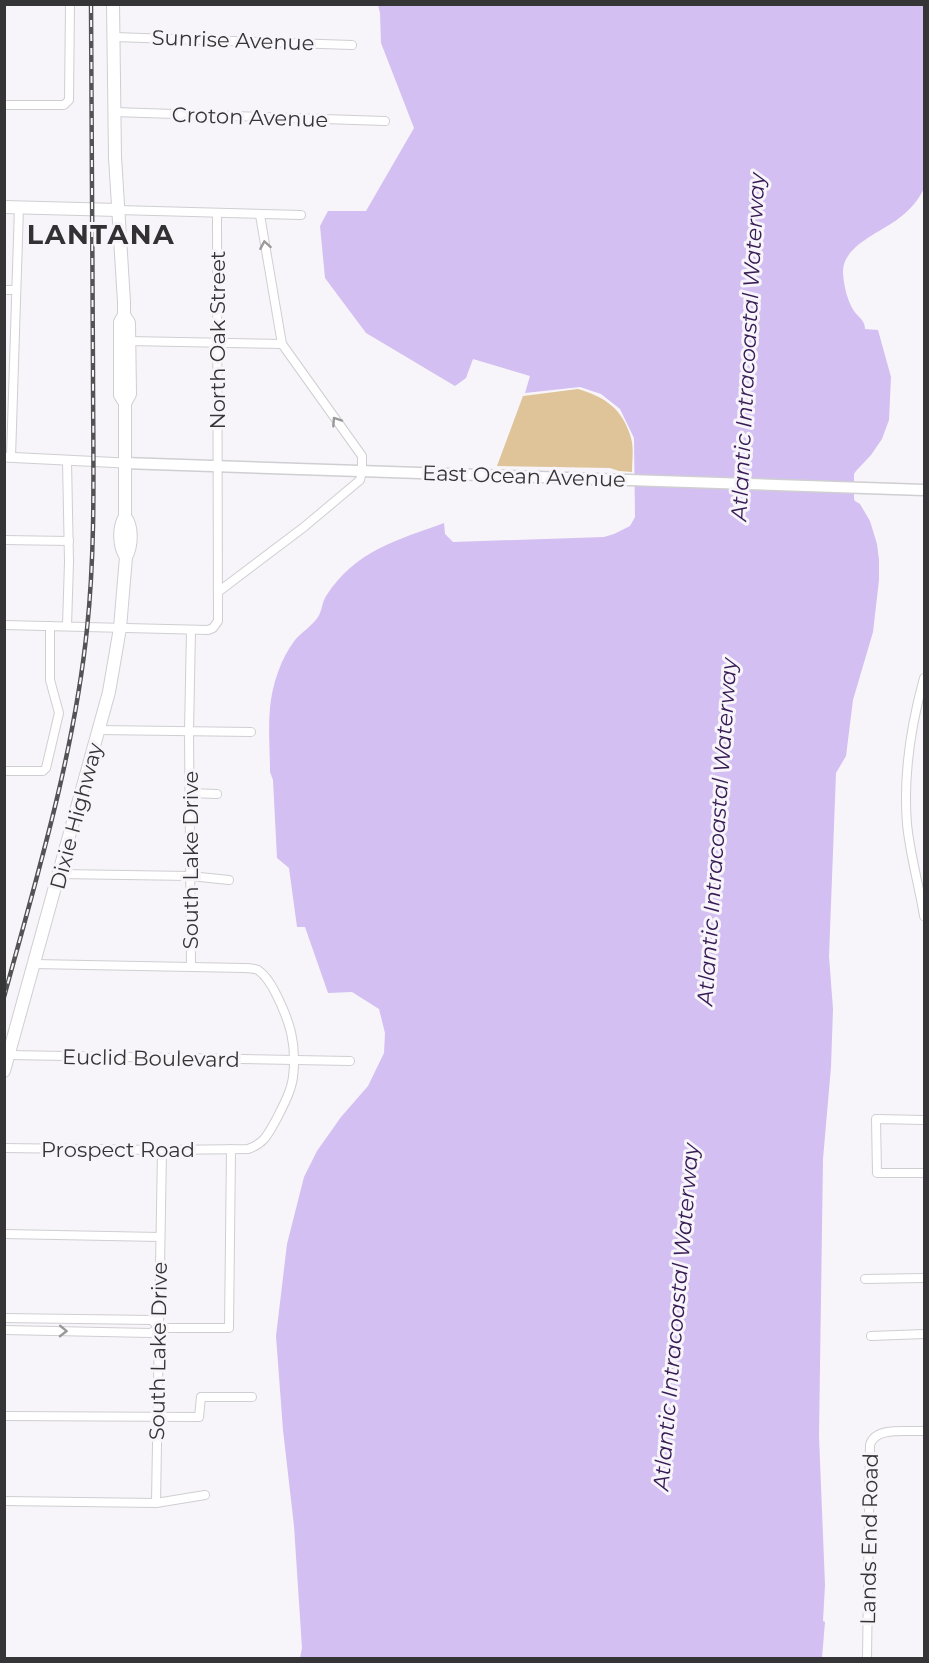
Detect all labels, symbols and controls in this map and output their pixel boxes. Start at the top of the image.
street label: Sunrise Avenue [151,25,315,55]
street label: Croton Avenue [171,102,329,132]
water label: Atlantic Intracoastal Waterway [725,170,771,524]
district label: LANTANA [27,218,175,251]
one-way arrow [259,240,271,249]
street label: North Oak Street [205,251,230,429]
one-way arrow [332,416,343,427]
street label: East Ocean Avenue [422,460,626,492]
water label: Atlantic Intracoastal Waterway [691,655,743,1009]
street label: Dixie Highway [44,739,108,892]
street label: South Lake Drive [178,771,203,949]
street label: Euclid Boulevard [62,1044,240,1072]
street label: Prospect Road [41,1137,195,1162]
water label: Atlantic Intracoastal Waterway [647,1140,705,1494]
street label: South Lake Drive [144,1262,172,1440]
one-way arrow [58,1325,67,1338]
street label: Lands End Road [855,1453,883,1625]

